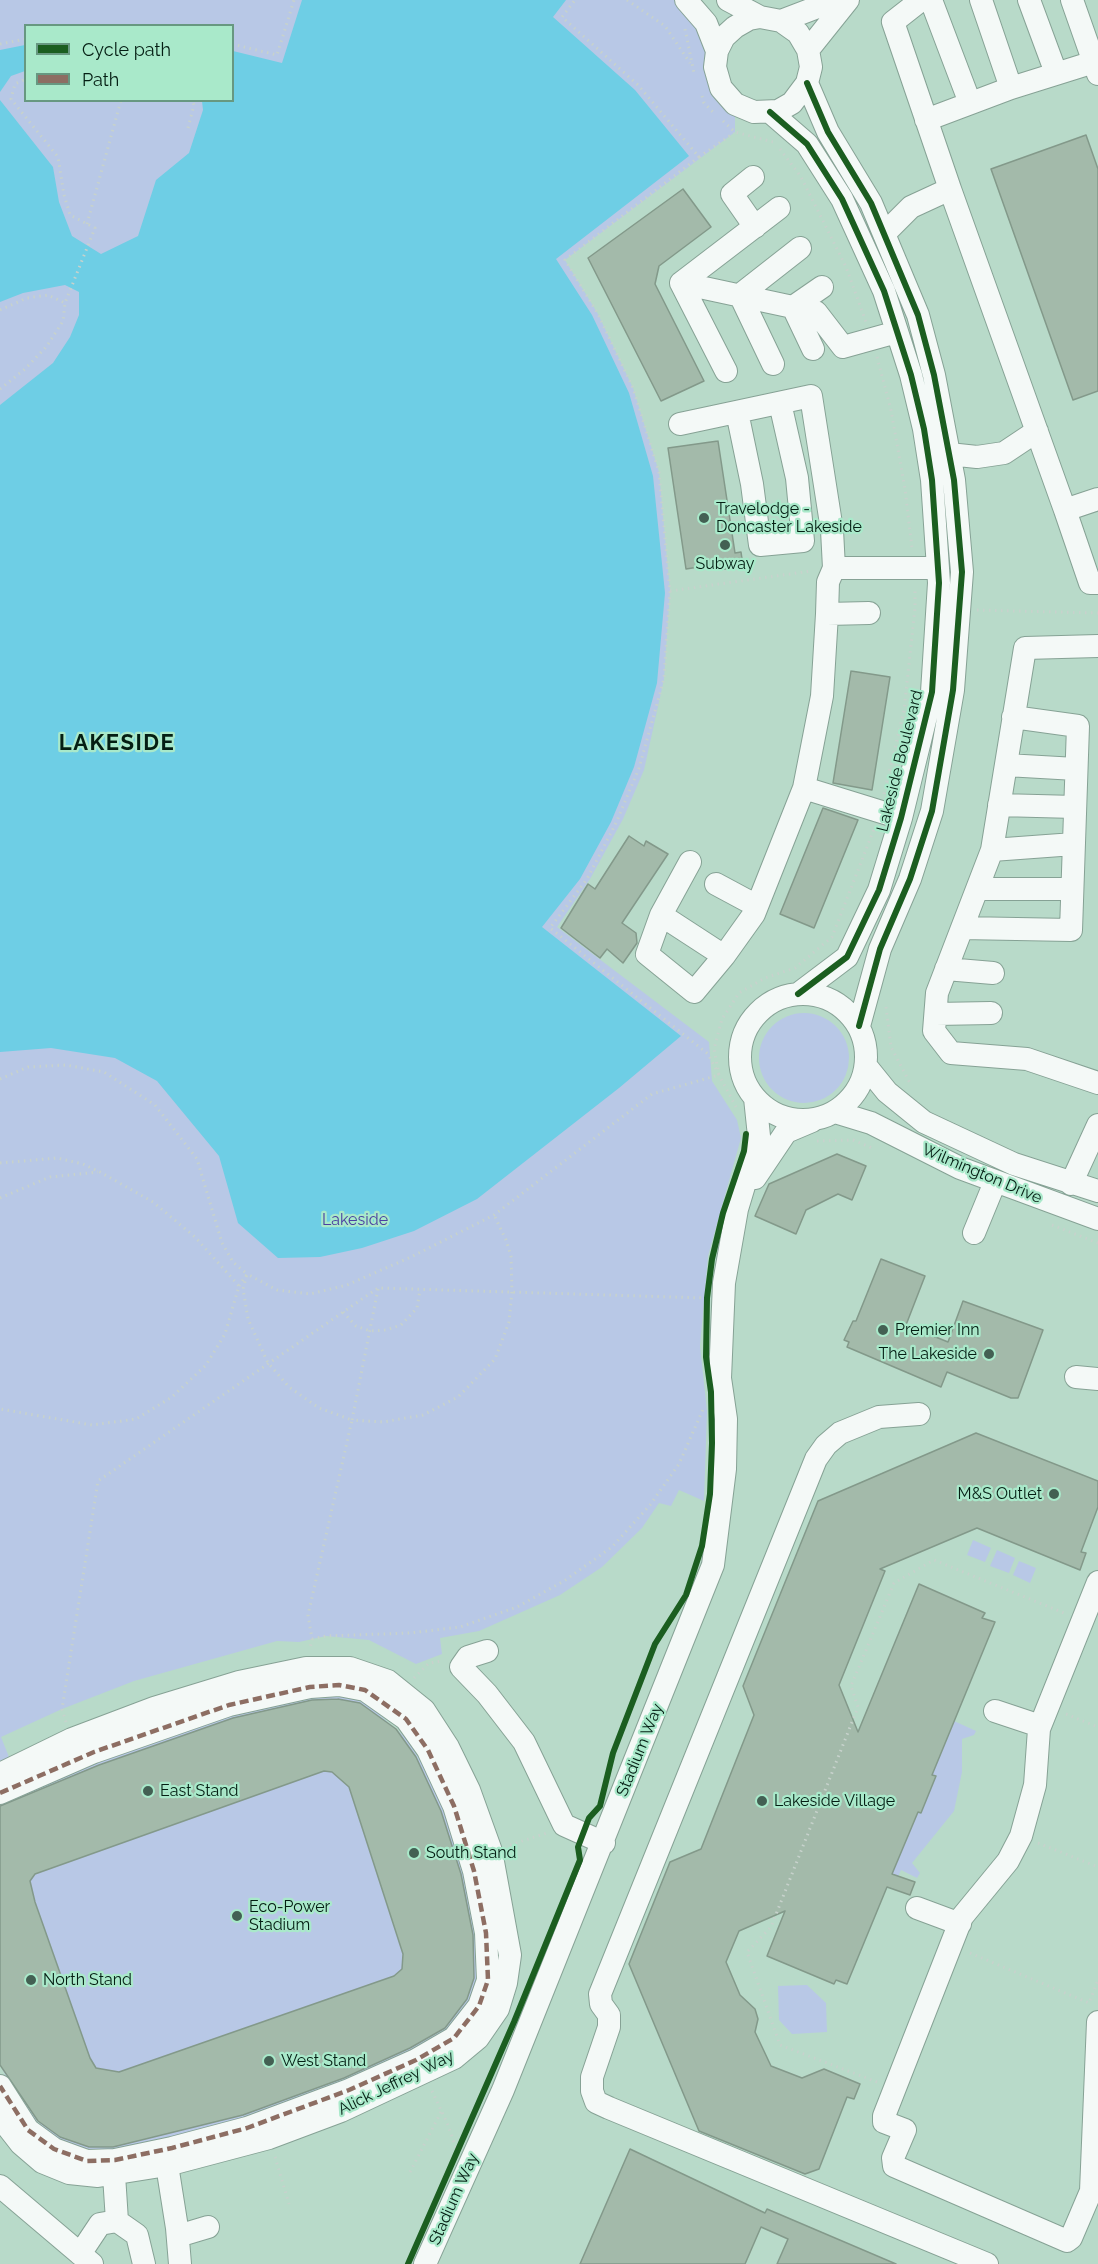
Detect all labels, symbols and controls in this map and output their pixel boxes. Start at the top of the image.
legend [24,24,234,102]
text: Cycle path [82,39,171,60]
text: Path [82,69,119,90]
place label: Travelodge - Doncaster Lakeside [716,499,862,537]
marker: Travelodge - Doncaster Lakeside [697,511,711,525]
marker: Subway [718,538,732,552]
place label: Subway [696,554,754,574]
street label: Lakeside Boulevard [873,688,927,834]
district label: LAKESIDE [59,730,175,756]
street label: Wilmington Drive [919,1140,1045,1208]
park label: Lakeside [322,1210,388,1230]
place label: Premier Inn [895,1320,980,1340]
marker: Premier Inn [876,1323,890,1337]
place label: The Lakeside [878,1344,977,1364]
marker: The Lakeside [982,1347,996,1361]
place label: M&S Outlet [958,1484,1042,1504]
marker: M&S Outlet [1047,1487,1061,1501]
street label: Stadium Way [613,1701,667,1799]
place label: East Stand [160,1781,239,1801]
marker: East Stand [141,1784,155,1798]
place label: Lakeside Village [774,1791,895,1811]
marker: Lakeside Village [755,1794,769,1808]
place label: South Stand [426,1843,516,1863]
marker: South Stand [407,1846,421,1860]
place label: Eco-Power Stadium [249,1897,330,1935]
marker: Eco-Power Stadium [230,1909,244,1923]
place label: North Stand [43,1970,132,1990]
marker: North Stand [24,1973,38,1987]
street label: Alick Jeffrey Way [335,2047,457,2119]
place label: West Stand [281,2051,366,2071]
marker: West Stand [262,2054,276,2068]
street label: Stadium Way [425,2150,483,2248]

